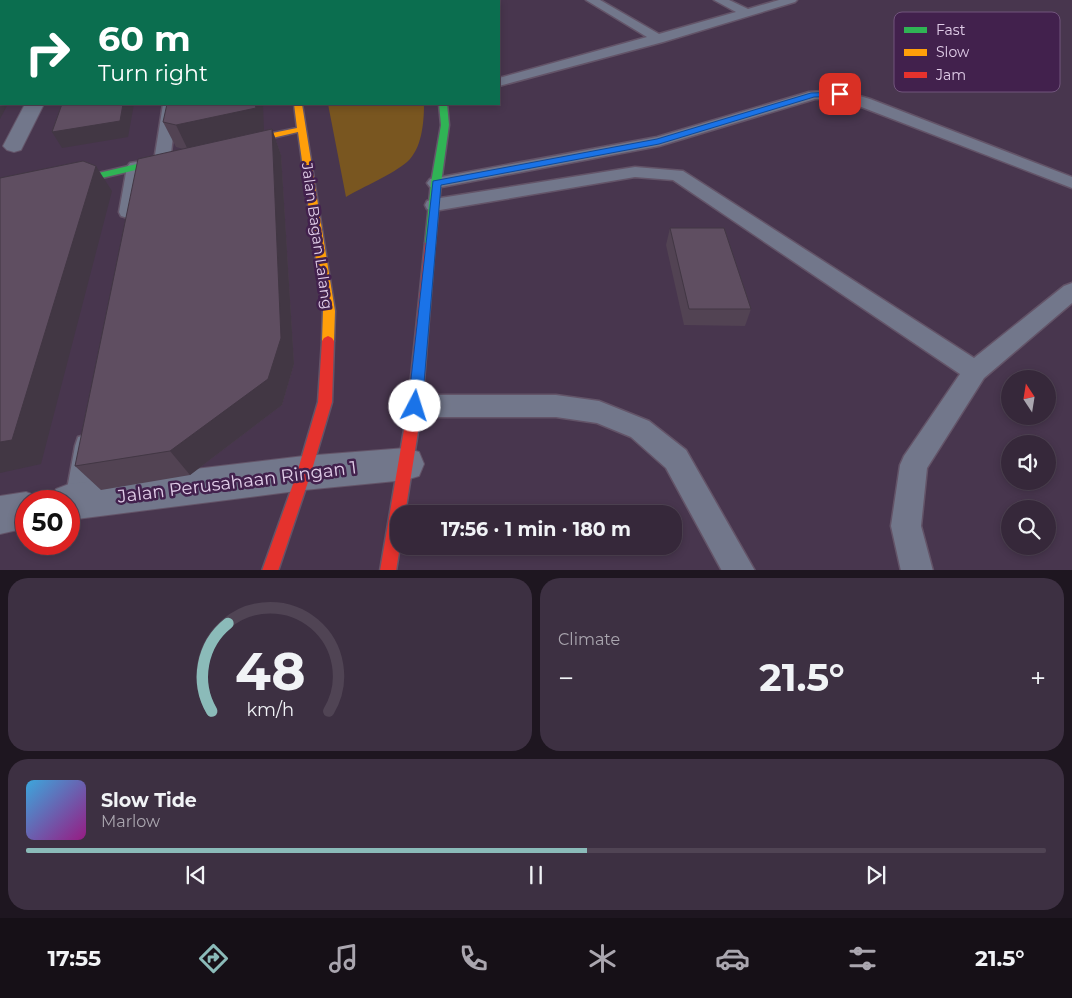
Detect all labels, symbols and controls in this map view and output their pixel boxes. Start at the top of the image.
legend [894,12,1060,92]
text: 60 m [98,17,191,60]
icon: right [15,20,80,85]
text: Fast [936,21,966,39]
text: Slow [936,43,970,61]
text: Turn right [98,60,208,87]
text: Jam [935,66,966,84]
pin [819,73,861,115]
icon: arrive [826,80,854,108]
street label: Jalan Bagan Lalang [298,161,337,310]
north arrow [1001,370,1056,425]
map controls [1001,370,1056,555]
position arrow [388,379,440,431]
button: sound [1001,435,1056,490]
street label: Jalan Perusahaan Ringan 1 [115,456,358,508]
speed limit sign: 50 [15,490,80,555]
button: search [1001,500,1056,555]
text: 17:56 · 1 min · 180 m [441,518,631,541]
text: Climate [558,630,620,649]
text: 48 [235,640,305,703]
text: 21.5° [759,654,845,701]
text: − [558,661,574,695]
text: + [1030,661,1046,695]
text: km/h [246,699,294,720]
text: Slow Tide [101,789,197,812]
text: Marlow [101,812,160,831]
icon: previous [182,861,210,889]
icon: pause [522,861,550,889]
icon: next [862,861,890,889]
icon: directions [196,941,231,976]
icon: music [326,941,361,976]
icon: phone [456,941,491,976]
icon: climate [585,941,620,976]
icon: car [715,941,750,976]
icon: filters [845,941,880,976]
text: 17:55 [47,945,101,972]
text: 21.5° [975,945,1025,972]

